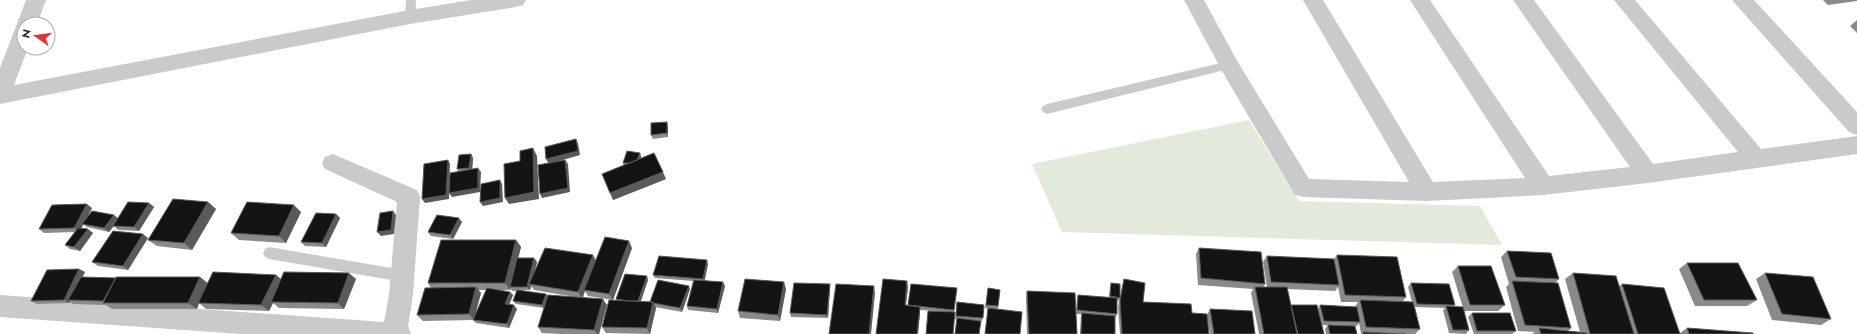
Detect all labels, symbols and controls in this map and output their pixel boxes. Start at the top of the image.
north arrow [16,16,56,56]
text: N [17,27,35,40]

